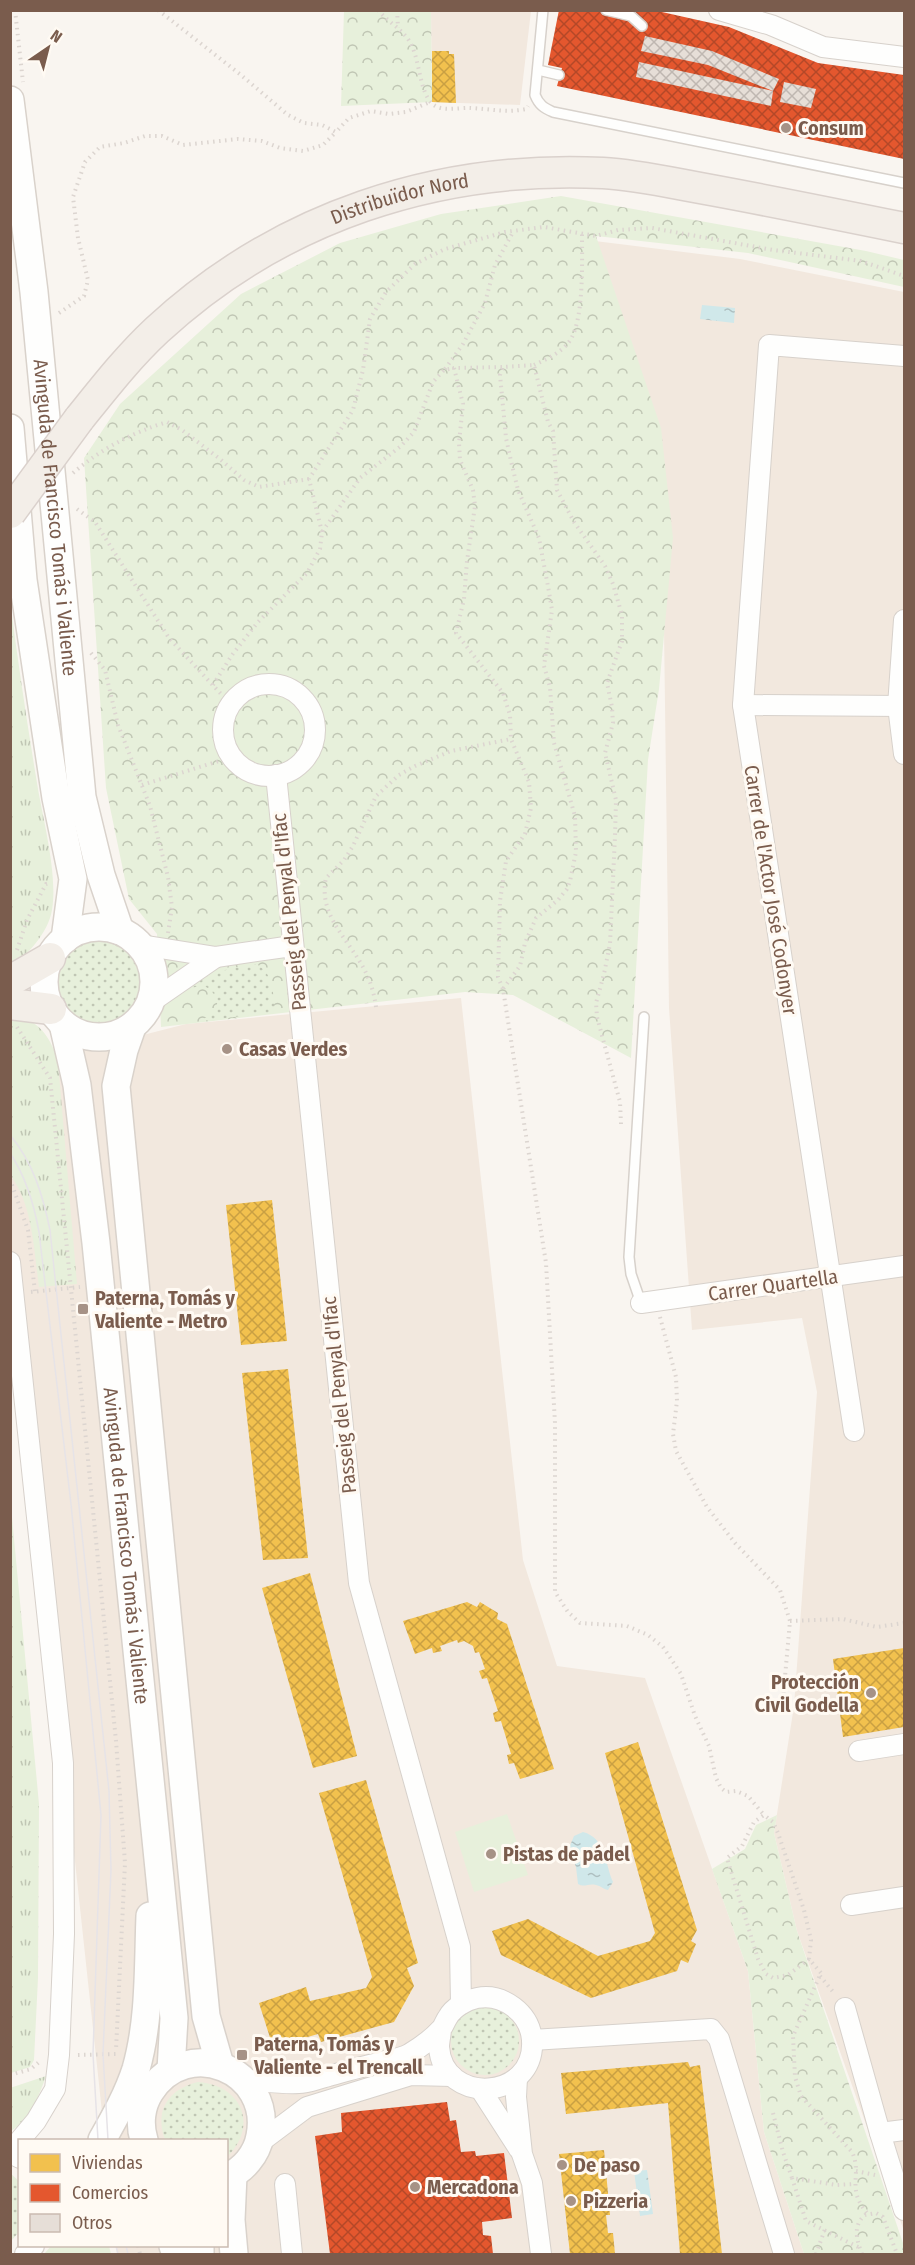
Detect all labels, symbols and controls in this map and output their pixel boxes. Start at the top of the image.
north arrow [18,18,78,78]
text: N [47,26,66,47]
place label: Consum [798,116,864,140]
marker: Consum [779,121,793,135]
street label: Distribuïdor Nord [327,168,471,229]
street label: Avinguda de Francisco Tomás i Valiente [28,358,82,677]
street label: Carrer de l'Actor José Codonyer [739,763,803,1017]
street label: Passeig del Penyal d'Ifac [267,812,311,1012]
place label: Casas Verdes [239,1037,347,1061]
marker: Casas Verdes [220,1042,234,1056]
street label: Carrer Quartella [707,1264,839,1306]
place label: Paterna, Tomás y Valiente - Metro [94,1286,236,1333]
street label: Passeig del Penyal d'Ifac [317,1295,361,1495]
marker: Paterna, Tomás y Valiente - Metro [76,1302,90,1316]
street label: Avinguda de Francisco Tomás i Valiente [99,1386,154,1705]
place label: Protección Civil Godella [755,1670,859,1717]
marker: Protección Civil Godella [864,1686,878,1700]
place label: Pistas de pádel [503,1842,630,1866]
marker: Pistas de pádel [484,1847,498,1861]
place label: Paterna, Tomás y Valiente - el Trencall [253,2032,423,2079]
marker: Paterna, Tomás y Valiente - el Trencall [235,2048,249,2062]
legend [18,2139,228,2247]
text: Viviendas [72,2152,143,2174]
place label: De paso [574,2153,640,2177]
marker: De paso [555,2158,569,2172]
place label: Mercadona [427,2175,519,2199]
marker: Mercadona [408,2180,422,2194]
text: Comercios [72,2182,148,2204]
place label: Pizzeria [583,2189,648,2213]
marker: Pizzeria [564,2194,578,2208]
text: Otros [72,2212,112,2234]

